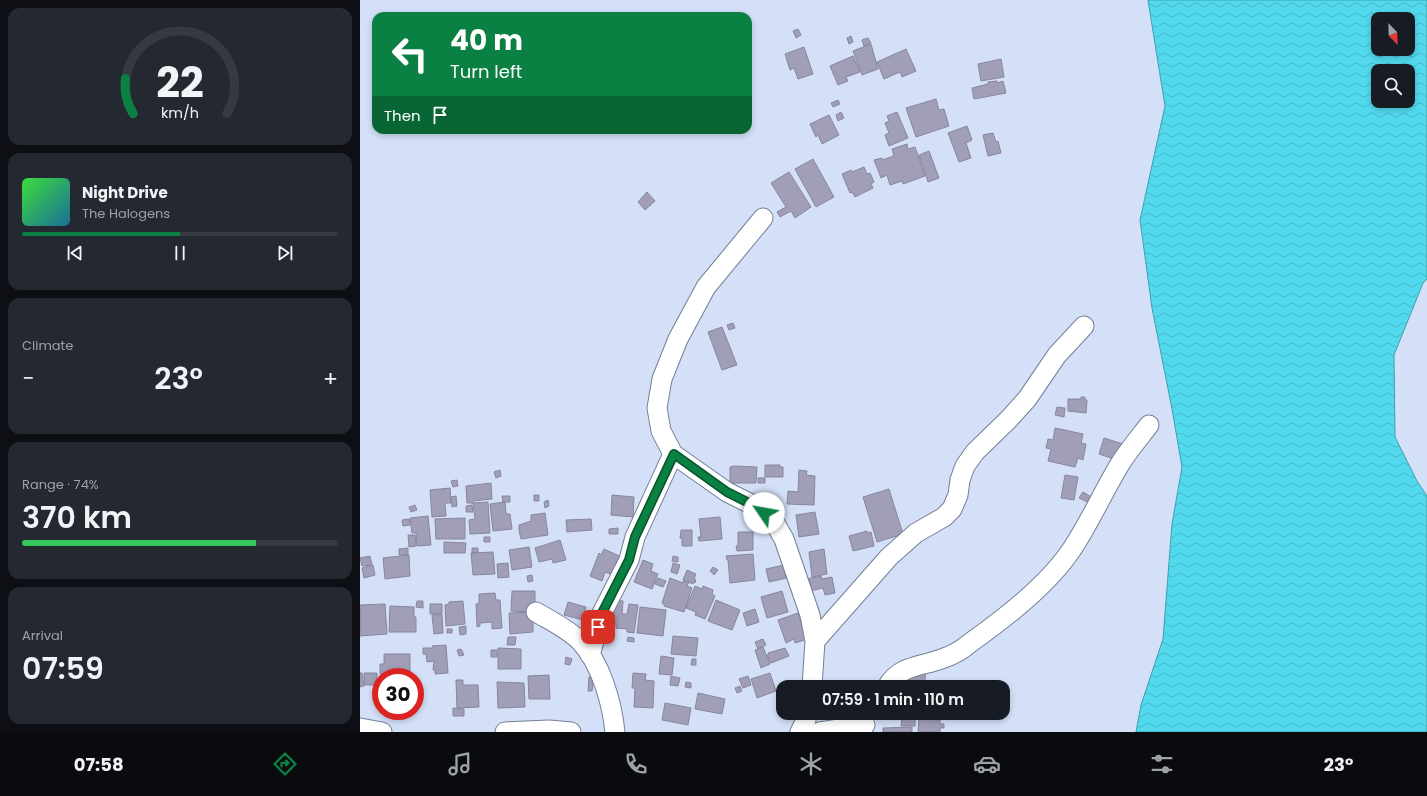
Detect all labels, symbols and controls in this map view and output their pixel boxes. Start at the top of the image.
north arrow [1371,12,1415,56]
map controls [1371,12,1415,108]
text: 40 m [450,21,523,60]
icon: left [384,28,436,80]
text: 22 [156,53,204,112]
text: Turn left [450,59,522,84]
button: search [1371,64,1415,108]
text: km/h [161,103,199,123]
icon: arrive [429,104,451,126]
text: Then [384,105,421,126]
text: Night Drive [82,182,168,203]
text: The Halogens [82,204,170,223]
icon: previous [64,242,86,264]
icon: pause [169,242,191,264]
icon: next [274,242,296,264]
text: Climate [22,336,73,355]
text: 23° [154,357,203,400]
text: − [22,363,34,394]
text: + [323,363,338,394]
text: Range · 74% [22,475,99,494]
position arrow [743,492,785,534]
text: 370 km [22,496,132,539]
pin [581,610,615,644]
icon: arrive [587,616,609,638]
text: Arrival [22,626,63,645]
text: 07:59 [22,647,104,690]
speed limit sign: 30 [372,668,424,720]
text: 07:59 · 1 min · 110 m [822,689,964,710]
icon: directions [271,750,299,778]
icon: music [446,750,474,778]
icon: phone [622,750,650,778]
icon: climate [797,750,825,778]
icon: car [973,750,1001,778]
icon: filters [1148,750,1176,778]
text: 07:58 [74,752,124,777]
text: 23° [1324,752,1353,777]

